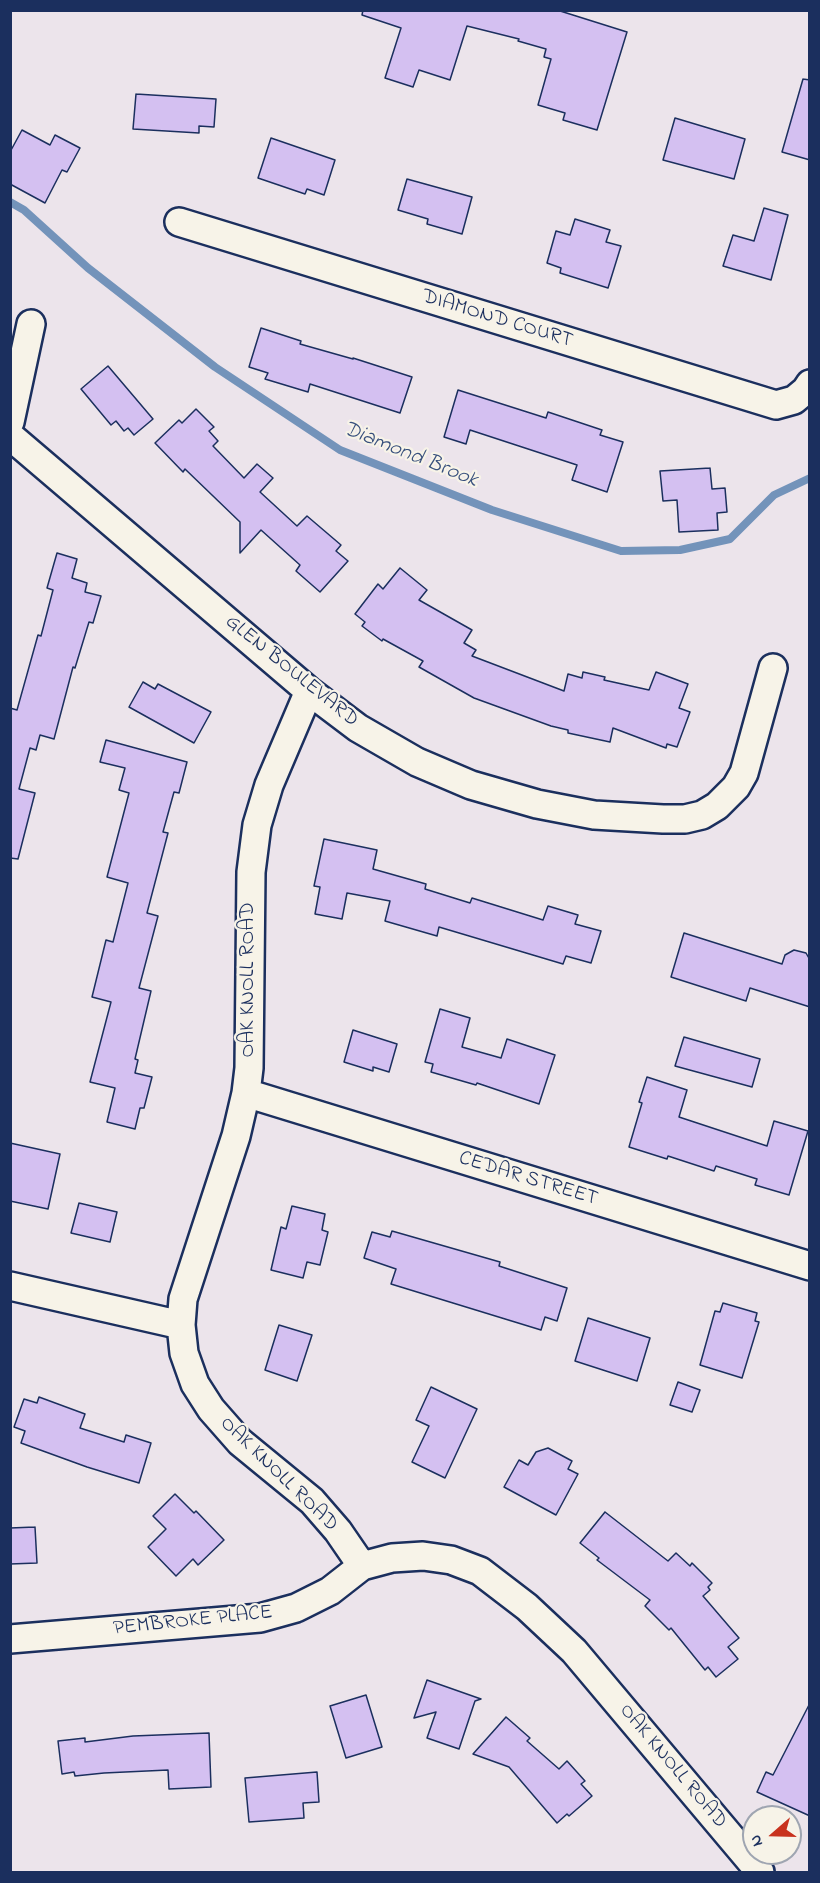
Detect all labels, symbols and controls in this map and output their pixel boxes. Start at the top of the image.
street label: DIAMOND COURT [419,285,575,355]
water label: Diamond Brook [339,417,481,495]
street label: GLEN BOULEVARD [219,610,363,734]
street label: OAK KNOLL ROAD [237,902,263,1058]
street label: CEDAR STREET [455,1147,601,1213]
street label: OAK KNOLL ROAD [213,1412,343,1538]
street label: PEMBROKE PLACE [112,1601,274,1643]
street label: OAK KNOLL ROAD [613,1699,731,1835]
north arrow [742,1805,802,1865]
text: N [744,1831,770,1850]

